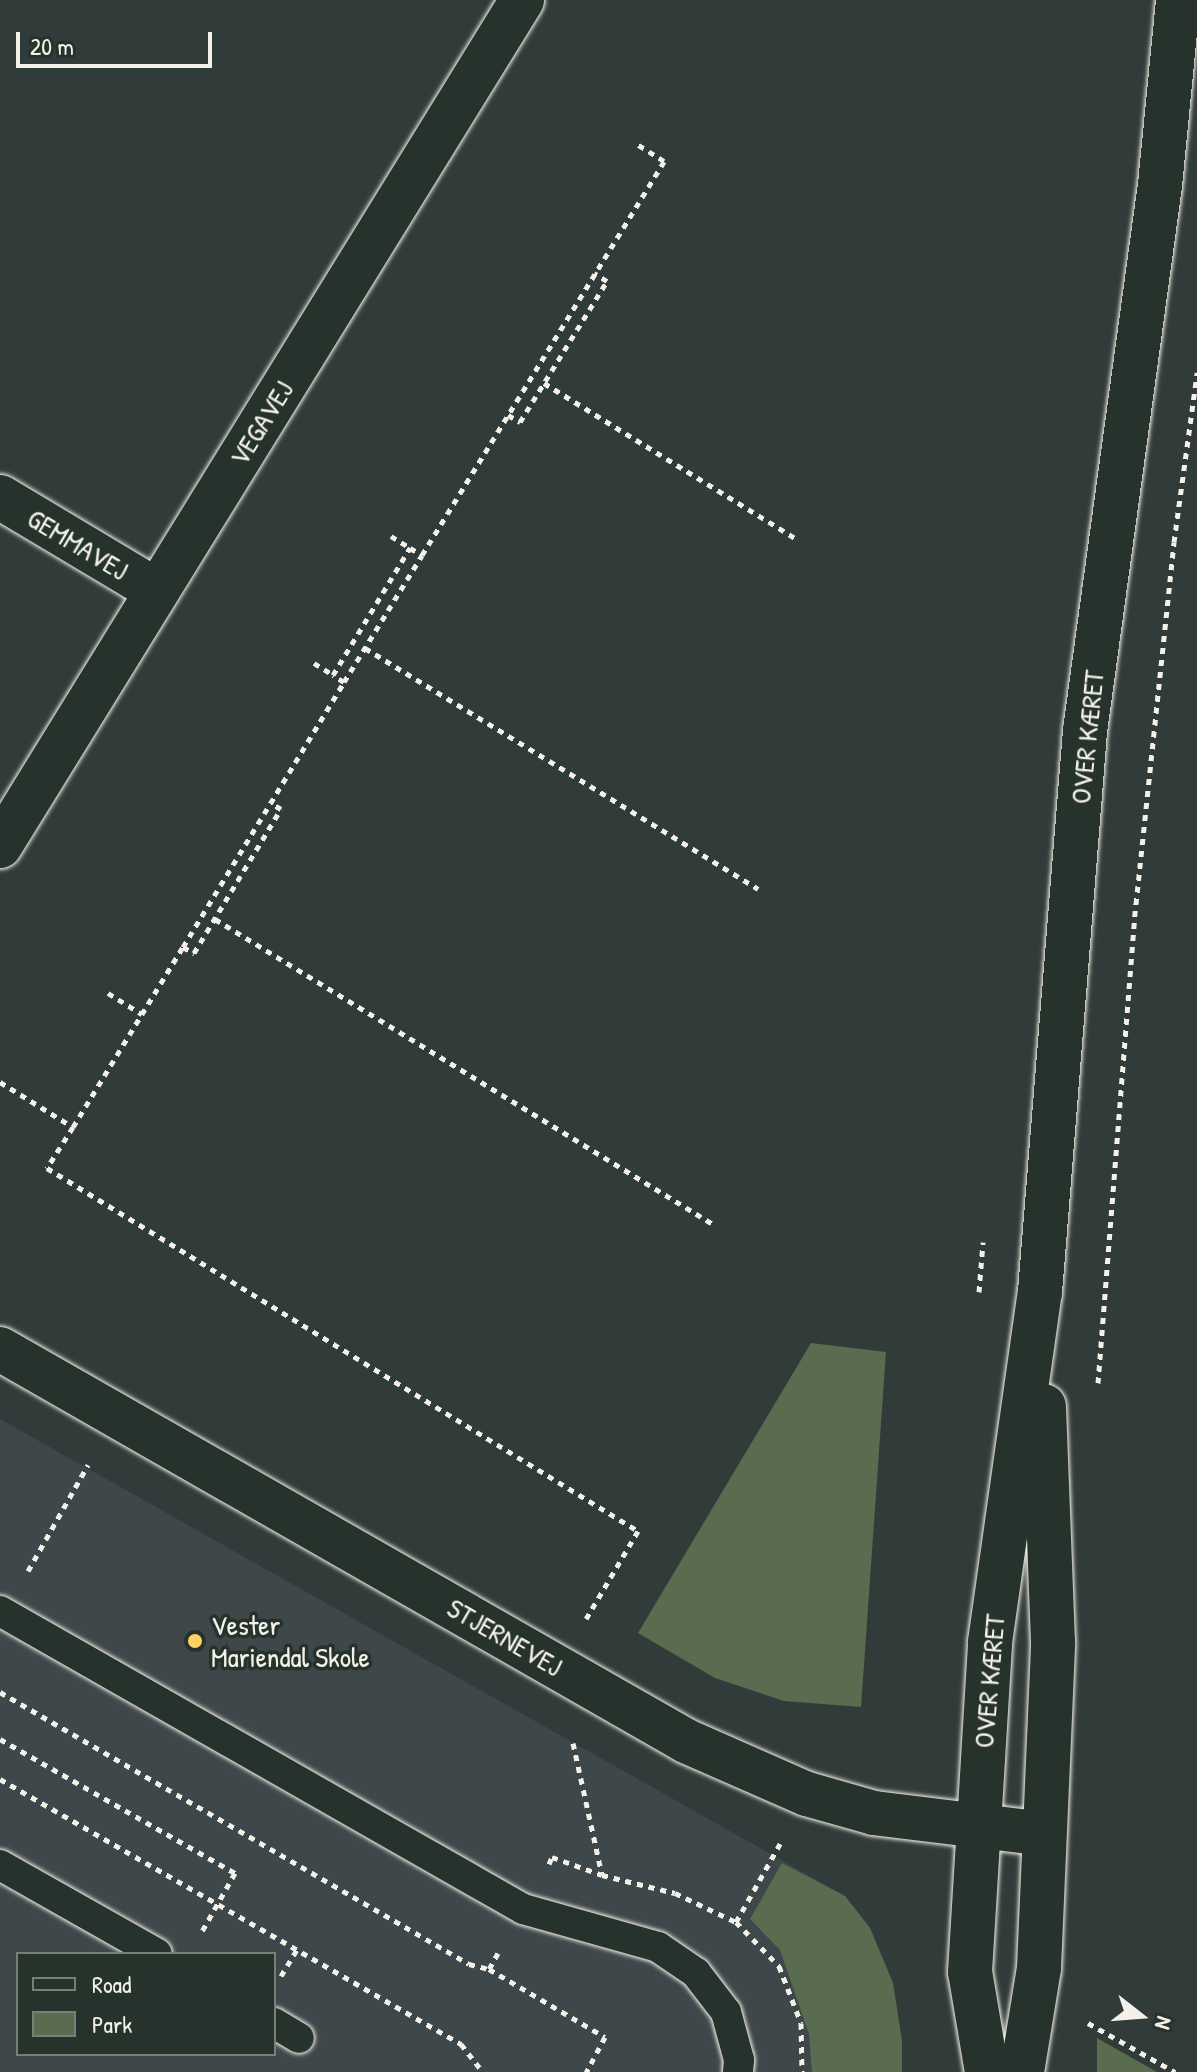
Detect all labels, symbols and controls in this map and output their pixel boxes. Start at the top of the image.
scale bar [20,16,216,66]
text: 20 m [30,30,74,62]
street label: VEGAVEJ [222,374,300,472]
street label: GEMMAVEJ [22,501,134,587]
street label: OVER KÆRET [1063,669,1111,805]
street label: STJERNEVEJ [442,1591,568,1683]
place label: Vester Mariendal Skole [211,1608,370,1674]
street label: OVER KÆRET [966,1613,1012,1749]
marker: Vester Mariendal Skole [186,1632,204,1650]
legend [16,1952,276,2056]
text: Road [92,1968,131,2000]
north arrow [1101,1976,1181,2056]
text: Park [92,2008,132,2040]
text: N [1148,2013,1180,2033]

